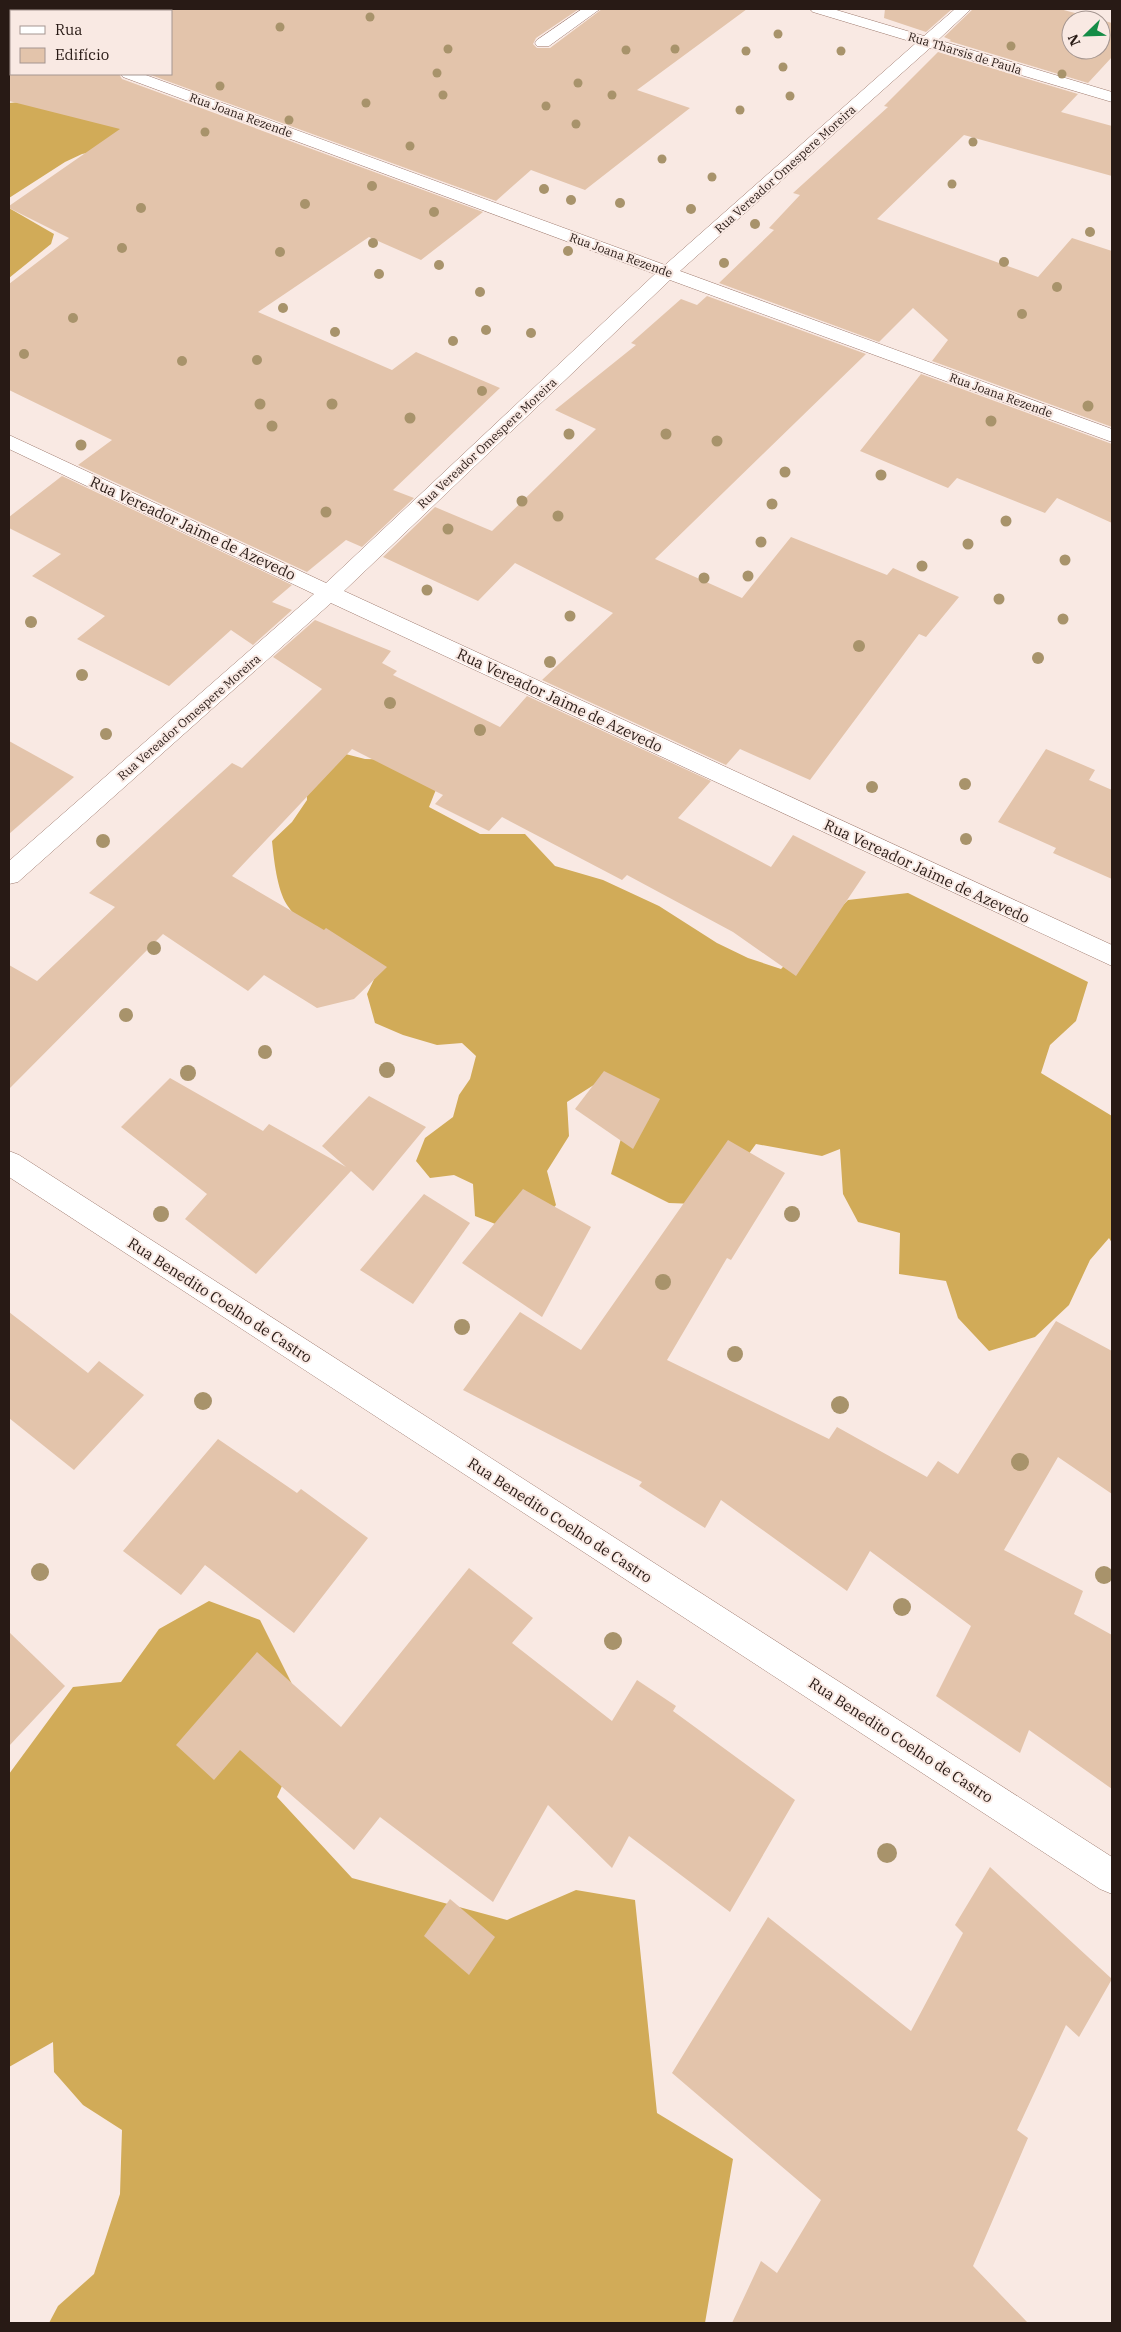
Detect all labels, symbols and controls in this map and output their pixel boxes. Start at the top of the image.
legend [10,10,172,75]
north arrow [1061,10,1111,60]
text: Rua [55,20,82,39]
street label: Rua Tharsis de Paula [906,29,1024,78]
text: N [1064,31,1084,49]
text: Edifício [55,45,109,64]
street label: Rua Joana Rezende [187,89,295,141]
street label: Rua Vereador Omespere Moreira [711,101,859,236]
street label: Rua Joana Rezende [567,229,675,281]
street label: Rua Joana Rezende [947,369,1055,421]
street label: Rua Vereador Omespere Moreira [414,374,560,511]
street label: Rua Vereador Jaime de Azevedo [87,472,299,584]
street label: Rua Vereador Jaime de Azevedo [454,644,666,756]
street label: Rua Vereador Omespere Moreira [114,651,264,783]
street label: Rua Vereador Jaime de Azevedo [821,815,1033,927]
street label: Rua Benedito Coelho de Castro [124,1233,316,1367]
street label: Rua Benedito Coelho de Castro [464,1453,656,1587]
street label: Rua Benedito Coelho de Castro [805,1673,997,1807]

